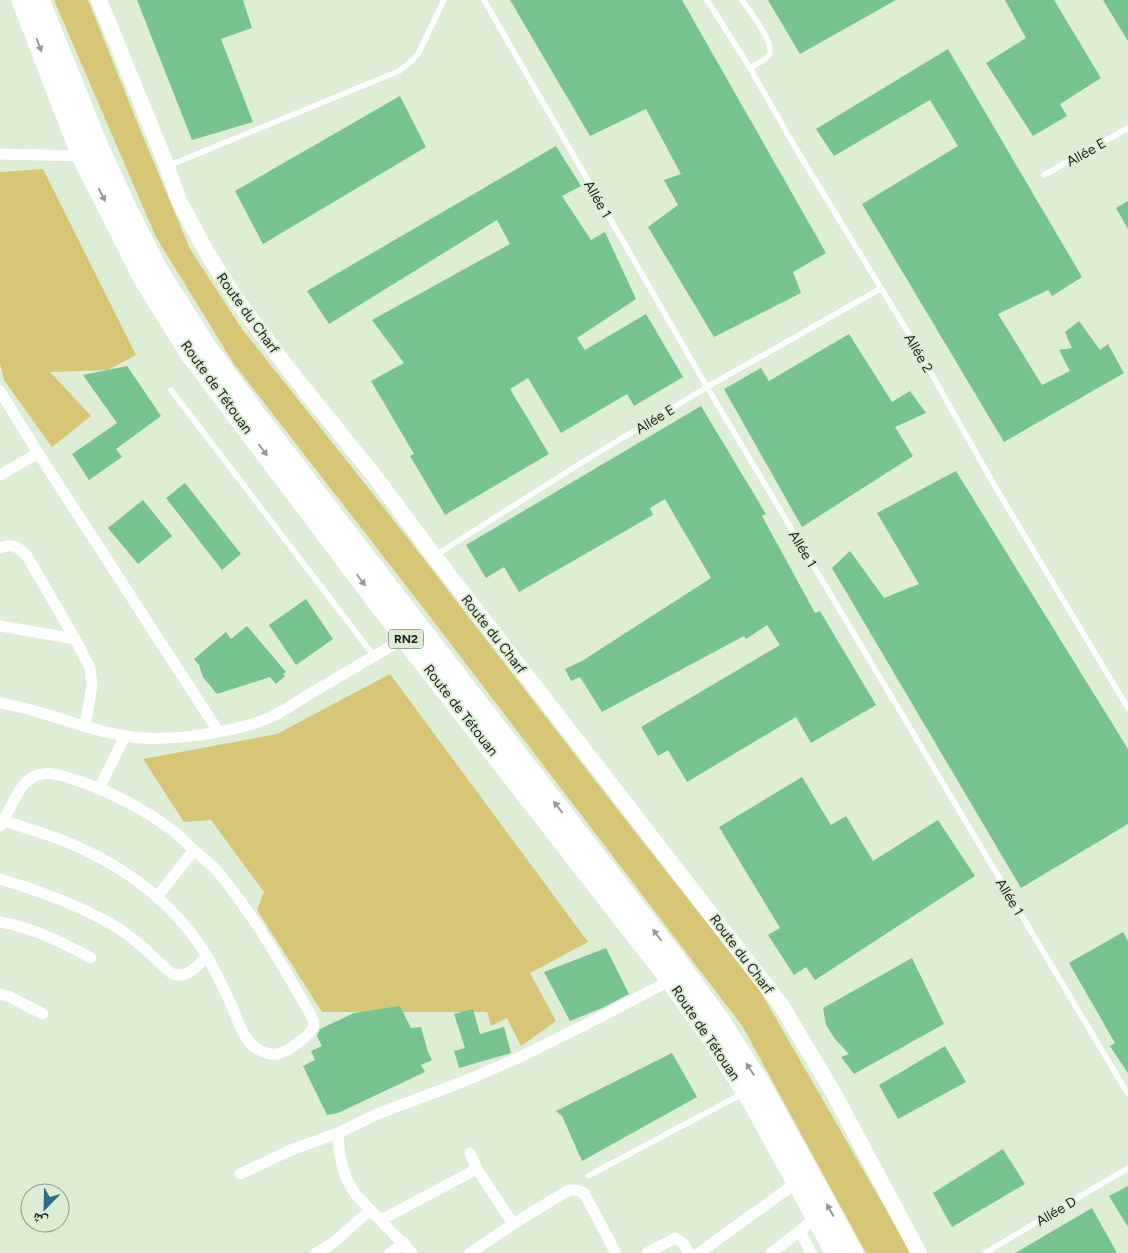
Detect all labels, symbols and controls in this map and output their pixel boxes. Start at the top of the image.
one-way arrow [36,38,43,53]
street label: Allée E [1063,135,1109,170]
street label: Allée 1 [580,178,615,221]
one-way arrow [97,188,106,203]
street label: Route du Charf [213,270,283,358]
street label: Allée 2 [901,331,936,376]
street label: Route de Tétouan [177,337,256,437]
street label: Allée E [633,401,678,438]
one-way arrow [258,443,268,457]
street label: Allée 1 [785,528,820,571]
one-way arrow [356,573,366,587]
street label: Route du Charf [458,591,530,678]
road number: RN2 [388,630,424,648]
street label: Route de Tétouan [420,661,502,759]
one-way arrow [553,800,564,813]
street label: Allée 1 [992,876,1027,919]
street label: Route du Charf [706,911,778,998]
one-way arrow [652,929,662,942]
street label: Route de Tétouan [667,983,744,1084]
one-way arrow [746,1062,755,1075]
north arrow [20,1183,70,1233]
street label: Allée D [1033,1193,1080,1230]
one-way arrow [826,1203,834,1218]
text: ش [30,1209,50,1230]

